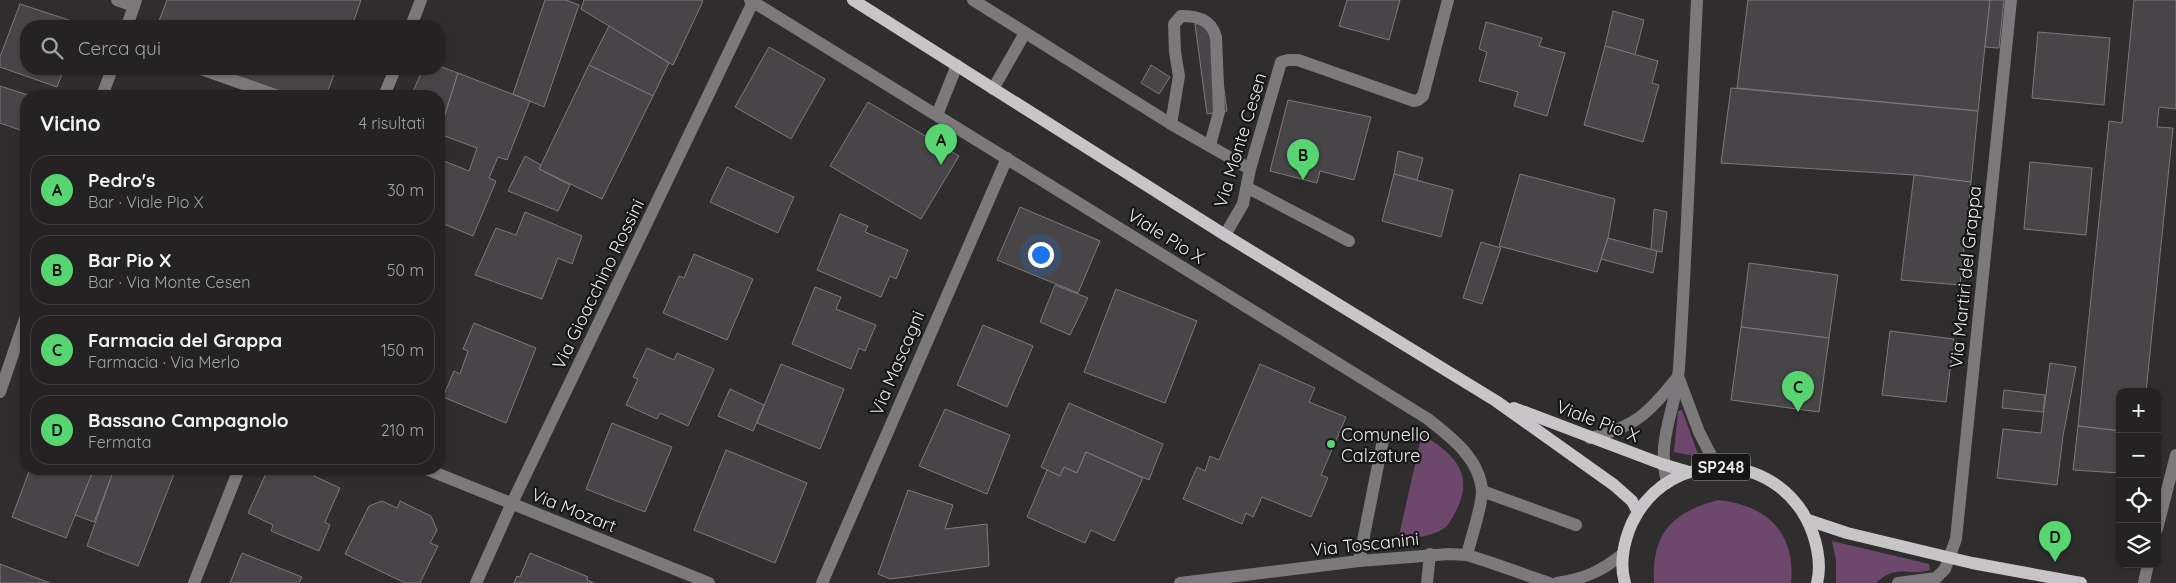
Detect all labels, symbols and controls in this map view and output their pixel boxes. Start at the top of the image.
search box [20,20,445,75]
icon: search [38,34,66,62]
text: Cerca qui [78,36,161,60]
street label: Via Monte Cesen [1209,70,1271,210]
text: Vicino [40,110,101,136]
text: 4 risultati [358,113,425,133]
pin: A [925,124,957,165]
pin: B [1287,139,1319,180]
text: Pedro's [88,168,155,192]
text: A [52,180,62,200]
text: 30 m [387,180,424,200]
street label: Via Martiri del Grappa [1944,185,1986,369]
text: Bar · Viale Pio X [88,192,204,212]
street label: Via Gioacchino Rossini [547,195,649,373]
street label: Viale Pio X [1123,203,1209,269]
your location [1028,242,1054,268]
text: Bar Pio X [88,248,172,272]
text: B [52,260,62,280]
text: 50 m [387,260,424,280]
text: Bar · Via Monte Cesen [88,272,250,292]
street label: Via Mascagni [865,307,929,419]
text: Farmacia del Grappa [88,328,282,352]
text: C [52,340,62,360]
text: 150 m [381,340,424,360]
text: Farmacia · Via Merlo [88,352,240,372]
pin: C [1782,371,1814,412]
map controls [2116,388,2161,568]
button: + [2116,388,2161,433]
street label: Viale Pio X [1553,395,1643,447]
text: Bassano Campagnolo [88,408,289,432]
text: D [51,420,63,440]
text: 210 m [381,420,424,440]
place label: Comunello Calzature [1341,423,1430,467]
text: Fermata [88,432,151,452]
button: − [2116,433,2161,478]
marker: Comunello Calzature [1325,438,1337,450]
road number: SP248 [1692,454,1750,481]
button: locate [2116,478,2161,523]
street label: Via Mozart [528,483,620,537]
pin: D [2039,521,2071,562]
button: layers [2116,523,2161,568]
street label: Via Toscanini [1310,527,1420,561]

